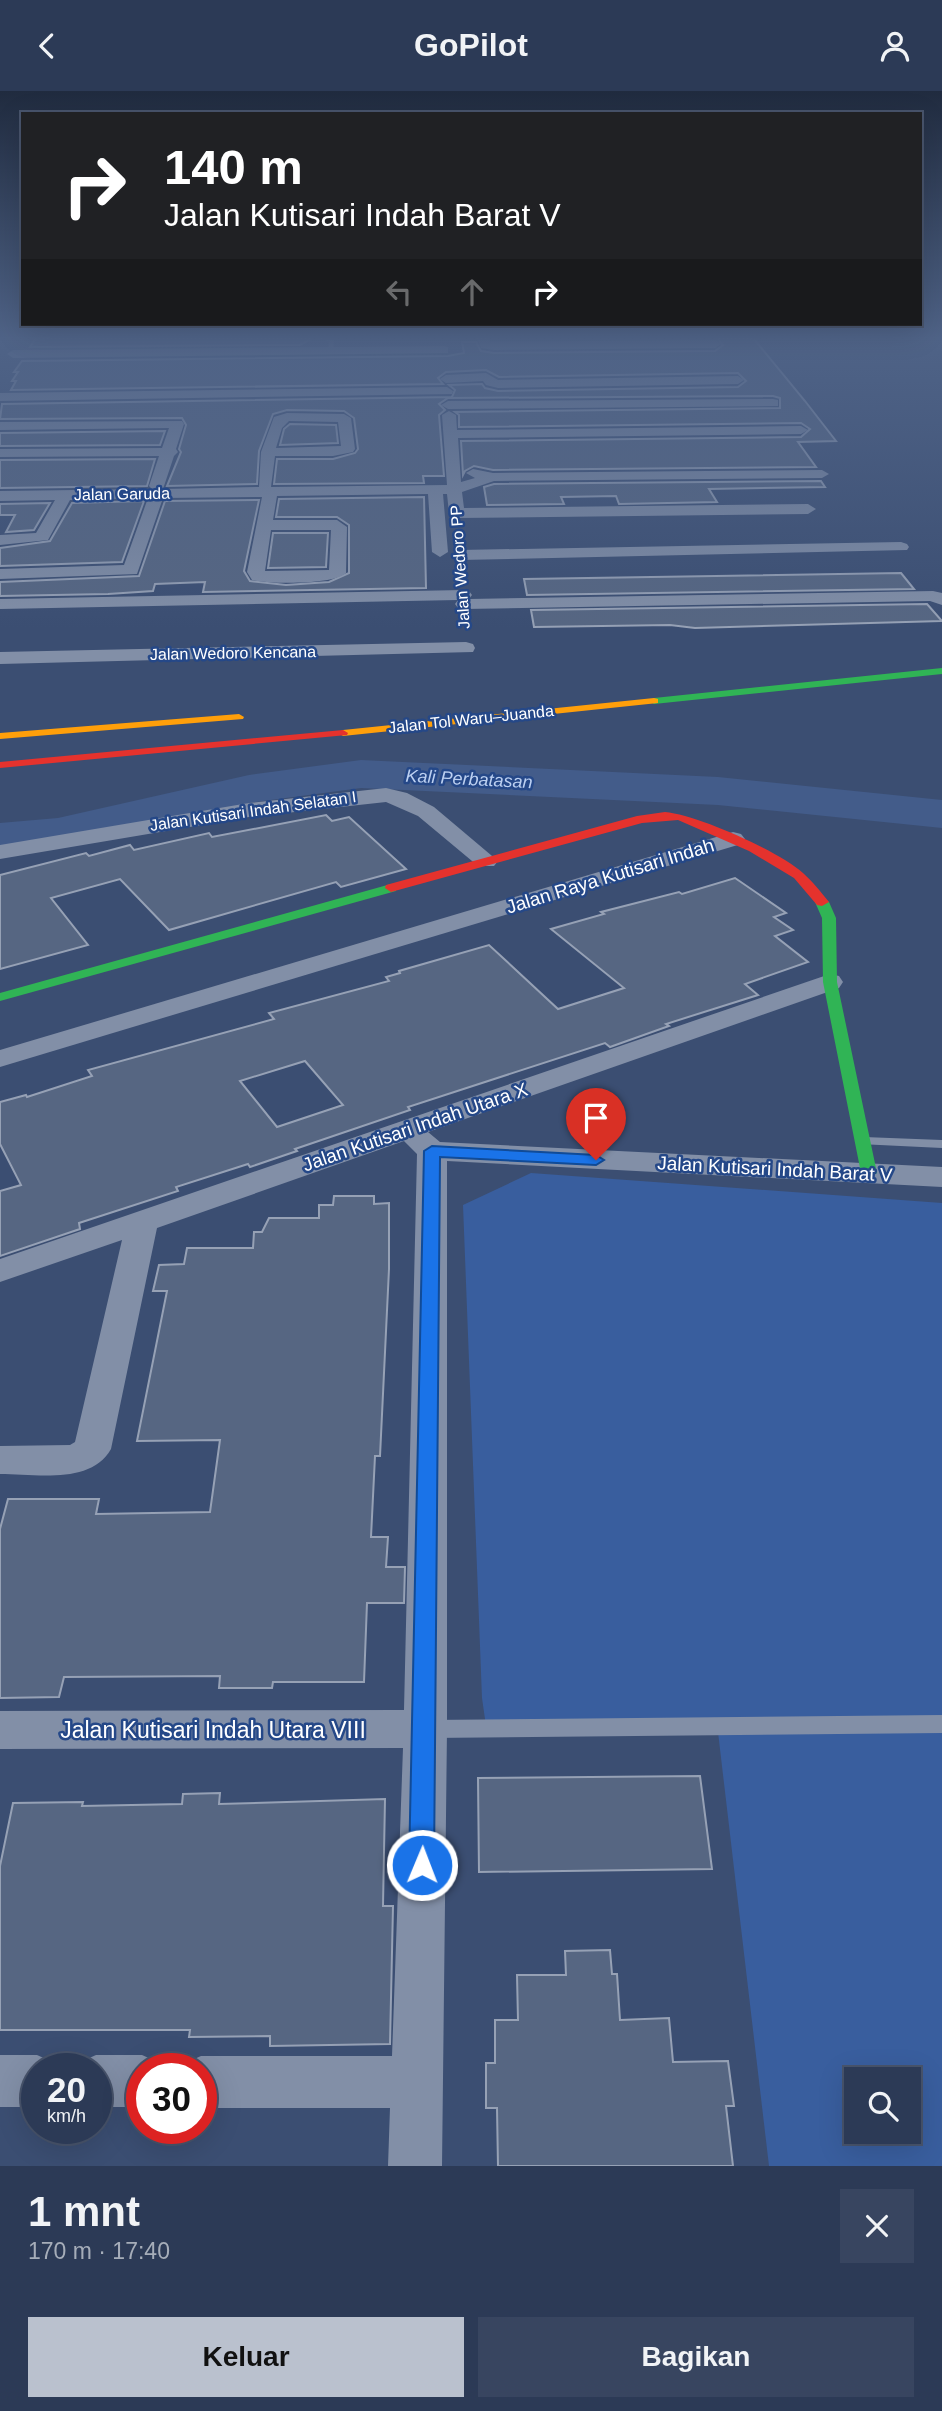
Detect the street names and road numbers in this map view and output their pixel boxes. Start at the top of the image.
street label: Jalan Garuda [74,485,170,503]
street label: Jalan Wedoro PP [447,504,473,630]
street label: Jalan Wedoro Kencana [150,643,316,663]
street label: Jalan Tol Waru–Juanda [387,702,555,736]
street label: Jalan Kutisari Indah Selatan I [149,788,357,834]
street label: Jalan Raya Kutisari Indah [503,834,717,918]
street label: Jalan Kutisari Indah Utara X [300,1078,531,1175]
street label: Jalan Kutisari Indah Barat V [657,1152,893,1186]
street label: Jalan Kutisari Indah Utara VIII [60,1717,366,1743]

